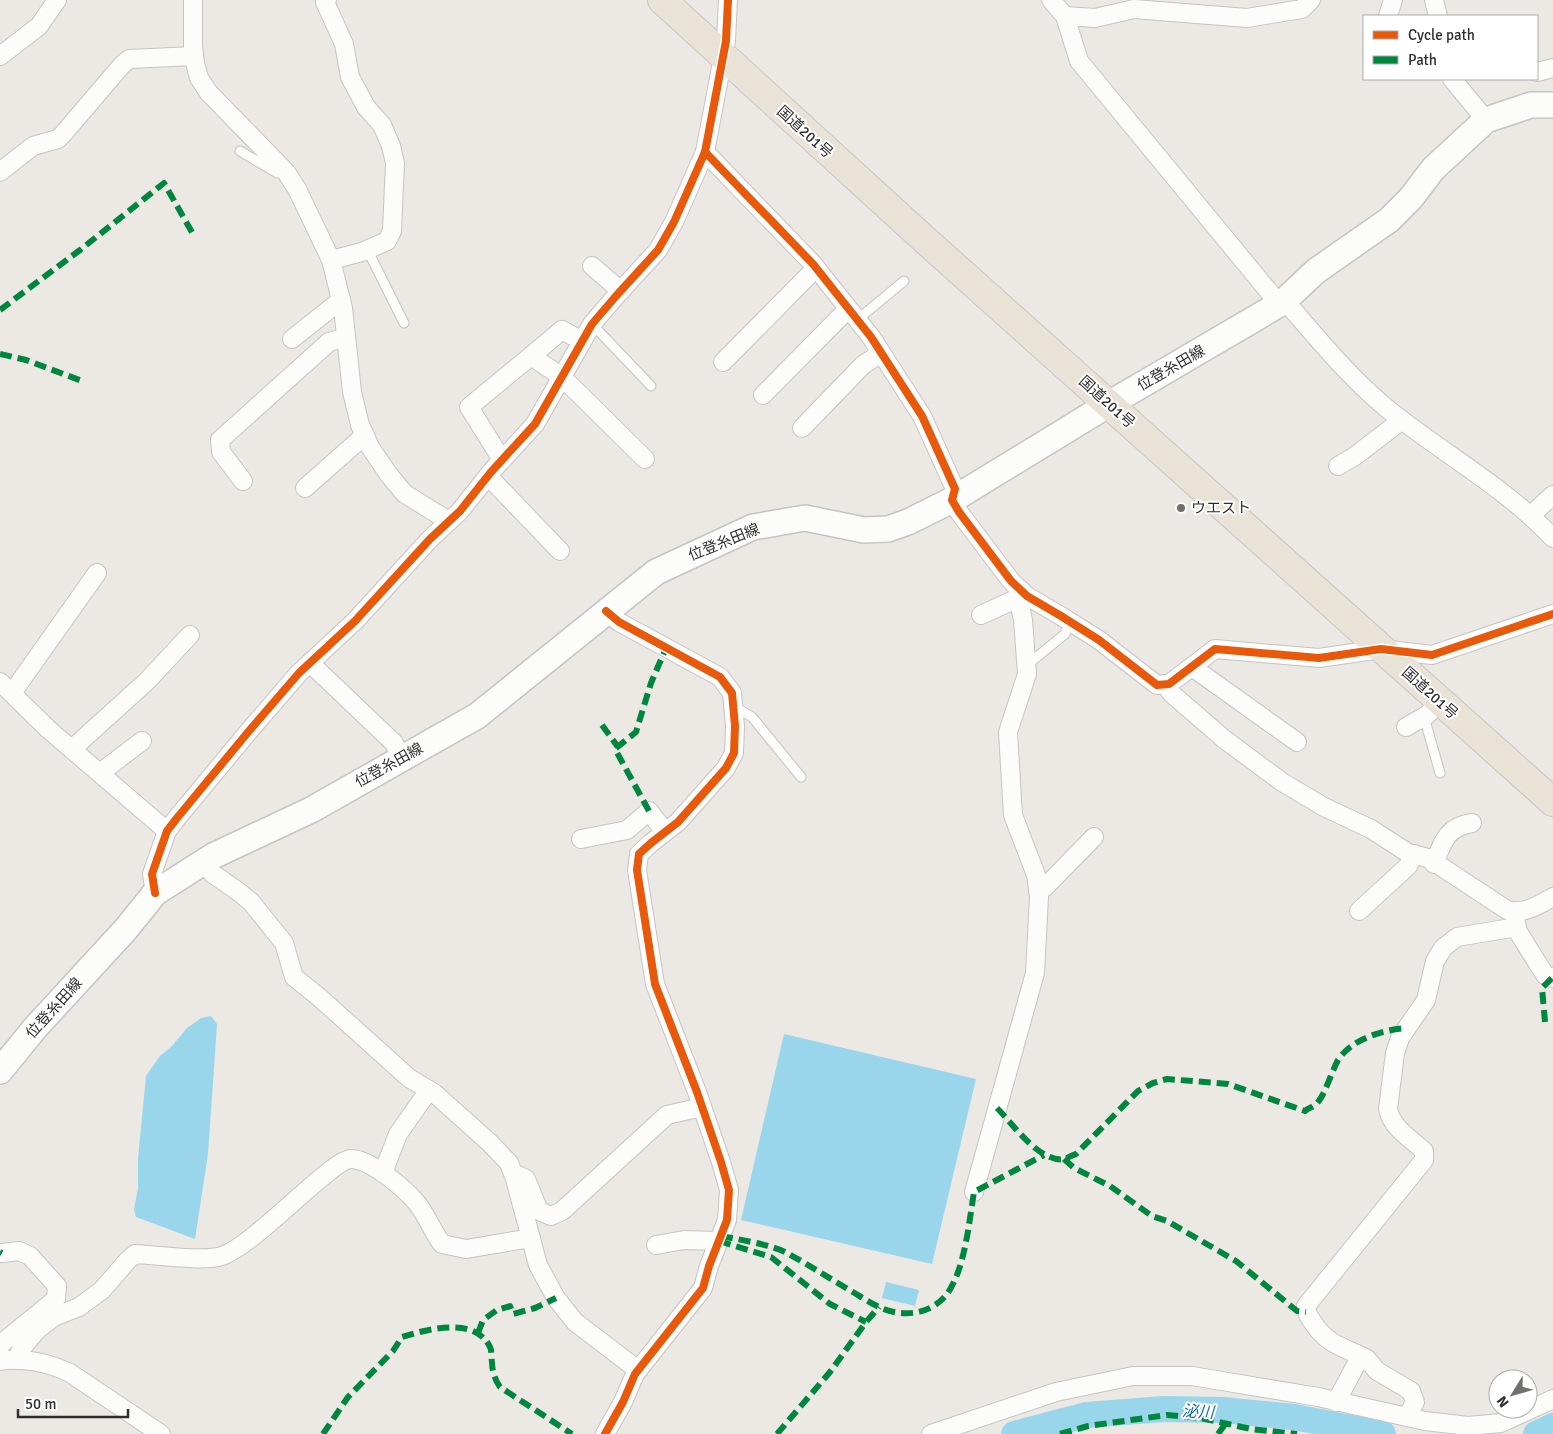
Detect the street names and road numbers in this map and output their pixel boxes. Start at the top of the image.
street label: 国道201号 [773,102,837,162]
street label: 位登糸田線 [1134,341,1208,395]
street label: 国道201号 [1075,372,1139,432]
street label: 位登糸田線 [686,520,762,564]
street label: 国道201号 [1398,663,1462,723]
street label: 位登糸田線 [352,739,426,791]
street label: 位登糸田線 [22,974,86,1042]

